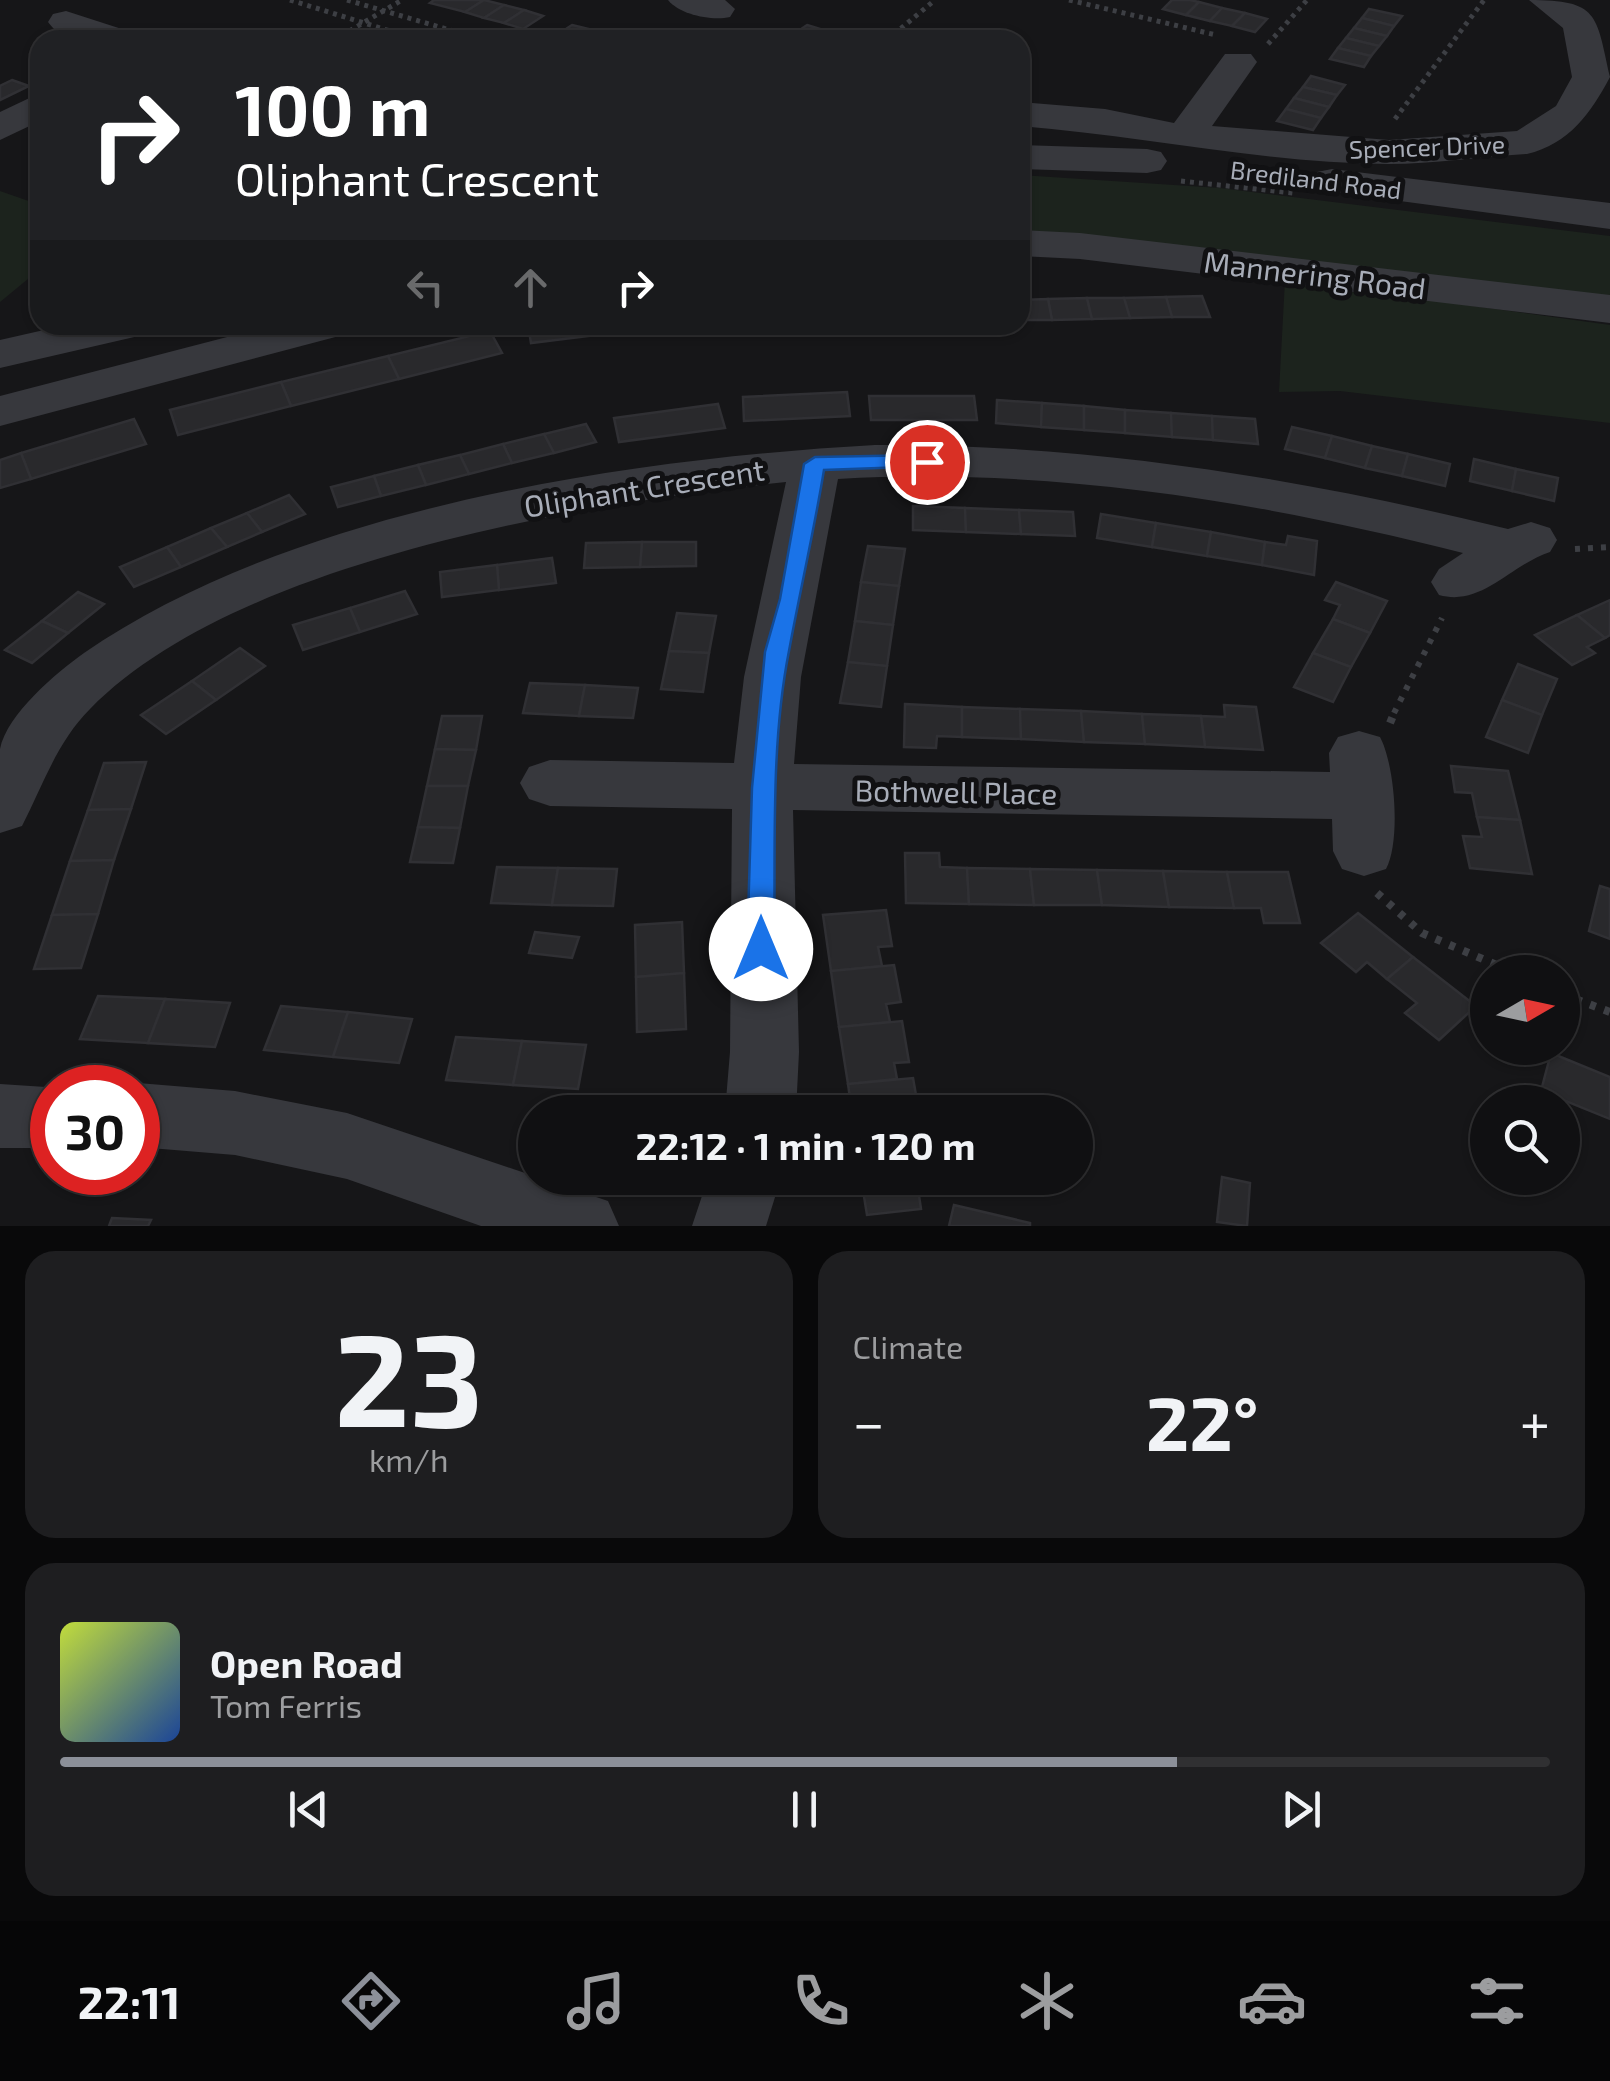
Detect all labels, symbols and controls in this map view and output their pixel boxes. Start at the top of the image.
text: 100 m [235,66,430,150]
icon: right [70,70,200,200]
street label: Spencer Drive [1348,128,1506,164]
text: Oliphant Crescent [235,151,599,205]
street label: Brediland Road [1229,154,1403,204]
street label: Mannering Road [1202,243,1428,305]
icon: left [398,260,453,315]
icon: ahead [503,260,558,315]
icon: right [608,260,663,315]
pin [885,420,970,505]
icon: arrive [900,435,955,490]
street label: Oliphant Crescent [521,450,767,524]
street label: Bothwell Place [854,771,1058,811]
position arrow [709,897,813,1001]
north arrow [1470,955,1580,1065]
map controls [1470,955,1580,1195]
speed limit sign: 30 [30,1065,160,1195]
button: search [1470,1085,1580,1195]
text: 22:12 · 1 min · 120 m [636,1122,975,1168]
text: 23 [334,1297,483,1453]
text: Climate [853,1327,963,1365]
text: 22° [1146,1376,1259,1466]
text: − [853,1388,885,1454]
text: + [1520,1388,1550,1454]
text: km/h [369,1440,448,1478]
text: Open Road [210,1640,403,1686]
text: Tom Ferris [210,1686,362,1724]
icon: previous [281,1782,336,1837]
icon: pause [777,1782,832,1837]
icon: next [1274,1782,1329,1837]
icon: directions [336,1966,406,2036]
icon: music [561,1966,631,2036]
icon: phone [786,1966,856,2036]
icon: climate [1012,1966,1082,2036]
icon: car [1237,1966,1307,2036]
icon: filters [1462,1966,1532,2036]
text: 22:11 [78,1974,180,2028]

